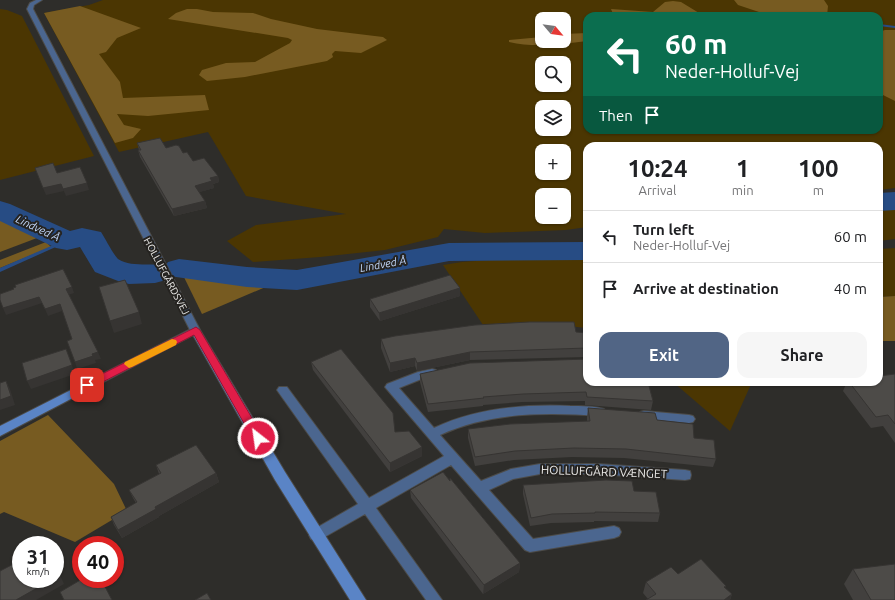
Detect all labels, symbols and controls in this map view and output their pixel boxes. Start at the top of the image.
north arrow [535,12,571,48]
map controls [535,12,571,224]
icon: left [599,28,651,80]
text: 60 m [665,28,727,59]
button: search [535,56,571,92]
text: Neder-Holluf-Vej [665,61,799,81]
button: layers [535,100,571,136]
icon: arrive [641,104,663,126]
text: Then [599,107,633,124]
button: + [535,144,571,180]
text: 10:24 [627,155,687,182]
text: 1 [736,155,749,182]
text: 100 [798,155,839,182]
text: Arrival [638,183,676,197]
text: min [732,183,754,197]
text: m [813,183,824,197]
button: − [535,188,571,224]
water label: Lindved Å [14,213,62,243]
text: Turn left [633,221,694,238]
icon: left [599,226,621,248]
text: 60 m [834,228,867,245]
street label: HOLLUFGÅRDSVEJ [142,236,192,317]
text: Neder-Holluf-Vej [633,238,730,252]
water label: Lindved Å [359,254,407,274]
icon: arrive [599,278,621,300]
text: Arrive at destination [633,280,779,297]
text: 40 m [834,280,867,297]
button: Exit [599,332,729,378]
button: Share [737,332,867,378]
pin [70,368,104,402]
icon: arrive [76,374,98,396]
position arrow [237,417,279,459]
street label: HOLLUFGÅRD VÆNGET [541,463,668,480]
speed limit sign: 40 [72,536,124,588]
text: 31 [27,545,49,568]
text: km/h [26,566,50,577]

